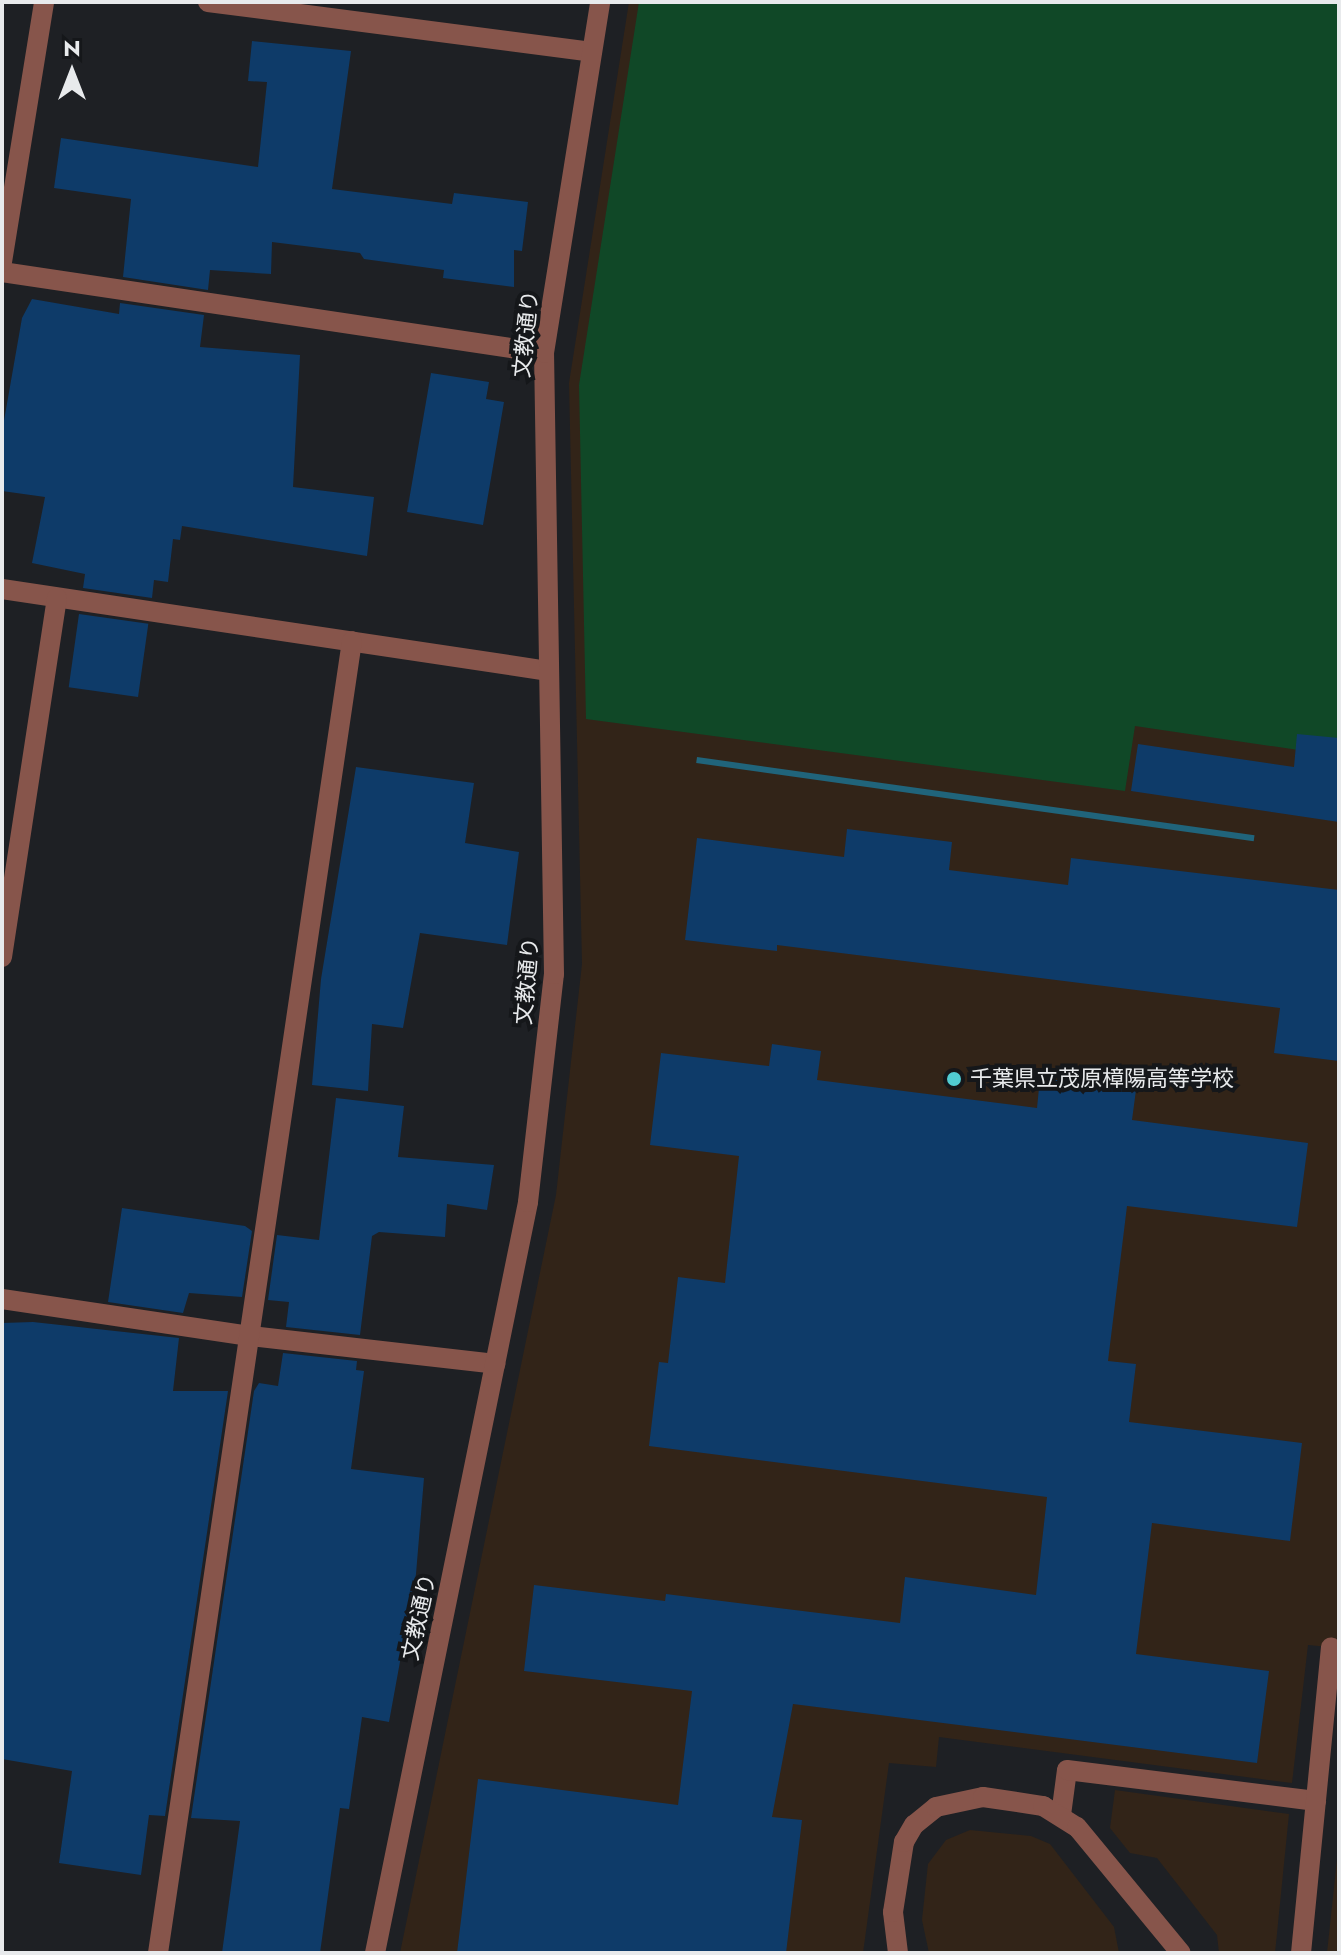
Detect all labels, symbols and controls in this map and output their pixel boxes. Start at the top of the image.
north arrow [32,32,112,112]
text: N [63,32,81,64]
street label: 文教通り [508,289,544,379]
street label: 文教通り [510,936,544,1026]
place label: 千葉県立茂原樟陽高等学校 [970,1066,1234,1092]
marker: 千葉県立茂原樟陽高等学校 [945,1070,963,1088]
street label: 文教通り [397,1571,441,1663]

